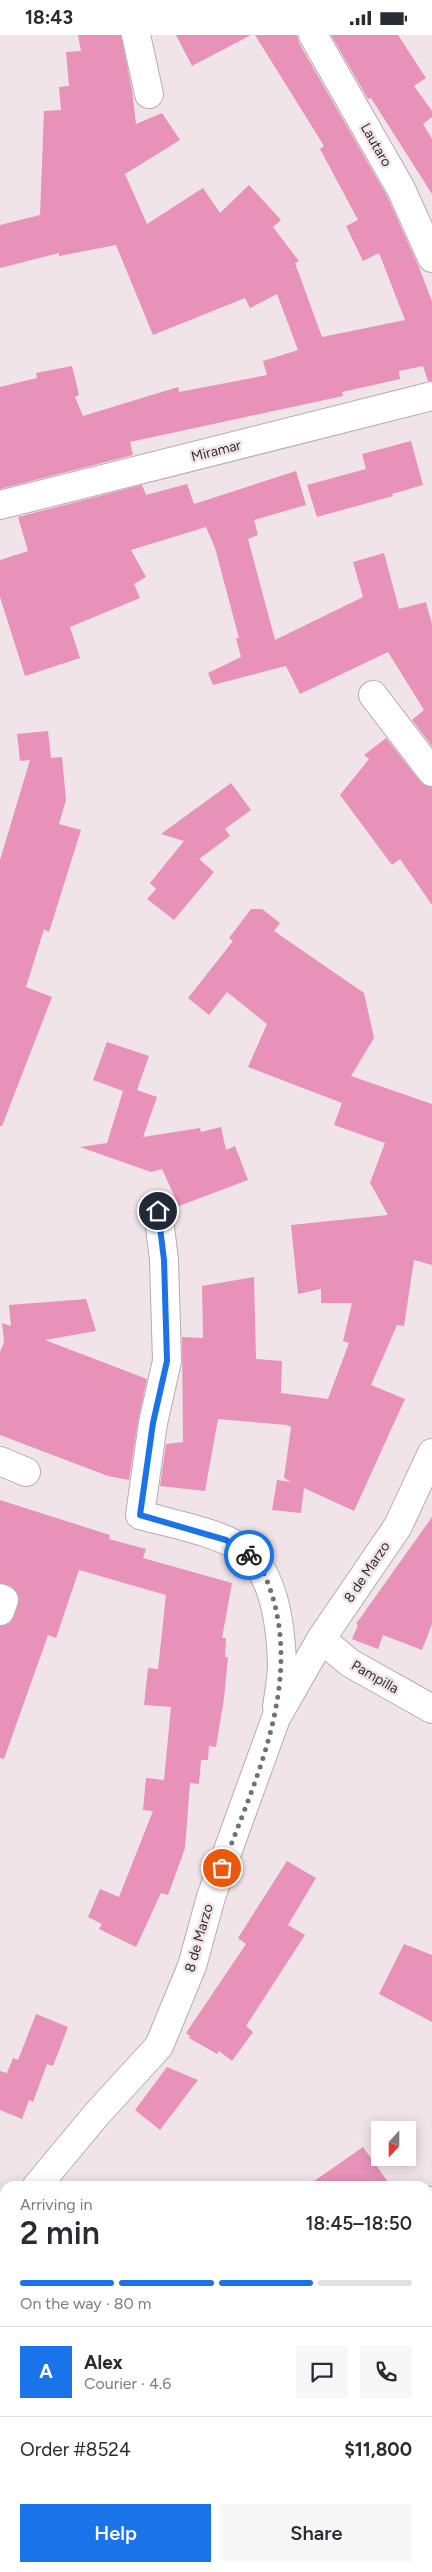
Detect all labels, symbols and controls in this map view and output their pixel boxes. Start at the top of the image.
text: 18:43 [25,6,73,29]
street label: Lautaro [357,120,395,170]
street label: Miramar [189,437,243,465]
pin [137,1190,179,1232]
icon: home [144,1197,172,1225]
courier [224,1530,274,1580]
street label: 8 de Marzo [340,1538,394,1606]
icon: bike [235,1541,263,1569]
street label: Pampilla [348,1657,402,1697]
pin [201,1847,243,1889]
icon: bag [208,1854,236,1882]
street label: 8 de Marzo [181,1902,217,1974]
north arrow [371,2121,416,2166]
map controls [371,2121,416,2166]
text: Arriving in [20,2195,92,2214]
text: 18:45–18:50 [305,2212,412,2235]
text: 2 min [20,2214,100,2252]
text: On the way · 80 m [20,2294,151,2313]
button: chat [296,2346,348,2398]
button: phone [360,2346,412,2398]
text: Alex [84,2351,123,2374]
text: A [39,2360,53,2383]
text: Courier · 4.6 [84,2374,171,2393]
text: Order #8524 [20,2438,131,2461]
text: $11,800 [344,2438,412,2461]
button: Help [20,2504,211,2562]
button: Share [221,2504,412,2562]

